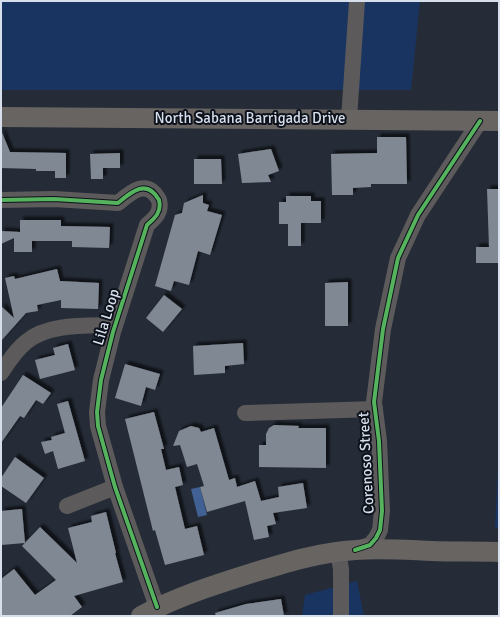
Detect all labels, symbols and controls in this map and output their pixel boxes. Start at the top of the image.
street label: North Sabana Barrigada Drive [155,109,346,127]
street label: Lila Loop [89,287,123,347]
street label: Corenoso Street [354,411,378,515]

